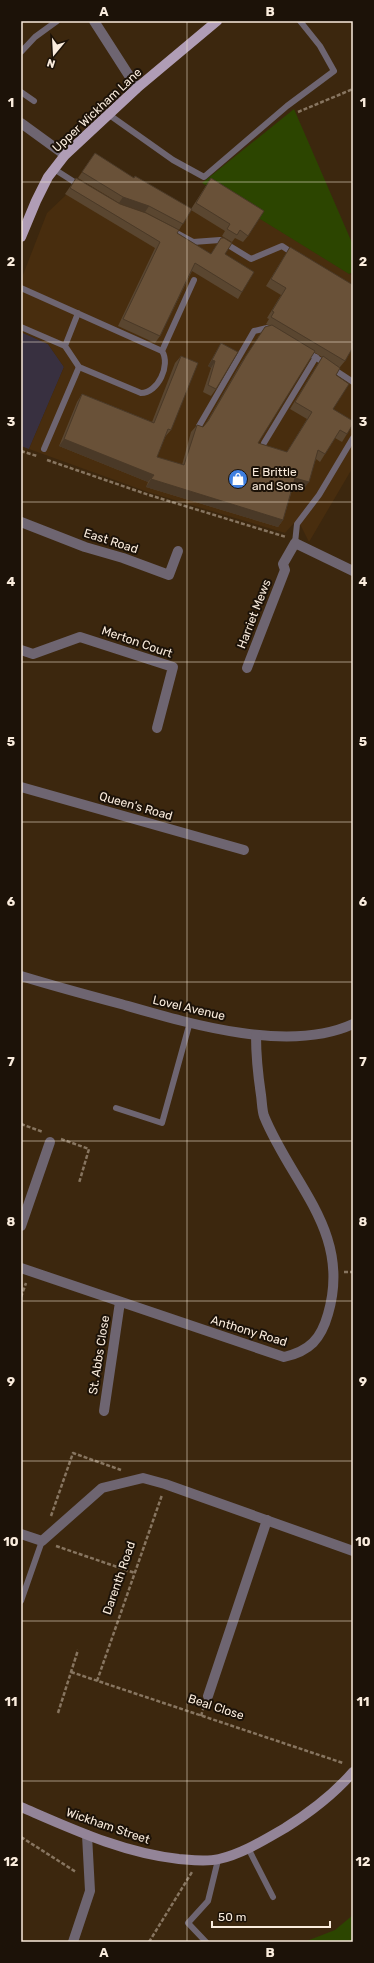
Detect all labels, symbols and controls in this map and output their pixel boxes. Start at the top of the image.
text: A [99,4,109,19]
text: B [265,4,275,19]
north arrow [34,34,74,74]
text: N [45,56,57,70]
street label: Upper Wickham Lane [50,65,145,155]
text: 1 [8,95,14,110]
text: 1 [360,95,366,110]
text: 2 [7,254,15,269]
text: 2 [359,254,367,269]
text: 3 [7,414,16,429]
text: 3 [359,414,368,429]
place label: E Brittle and Sons [252,465,304,493]
shop icon: E Brittle and Sons [227,468,249,490]
street label: East Road [82,526,140,556]
text: 4 [7,574,16,589]
text: 4 [359,574,368,589]
street label: Harriet Mews [234,577,274,651]
street label: Merton Court [100,623,175,661]
text: 5 [7,734,15,749]
text: 5 [359,734,367,749]
street label: Queen's Road [98,789,174,823]
text: 6 [7,894,16,909]
text: 6 [359,894,368,909]
street label: Lovel Avenue [151,993,227,1023]
text: 7 [7,1054,15,1069]
text: 7 [359,1054,367,1069]
text: 8 [7,1214,16,1229]
text: 8 [359,1214,368,1229]
street label: Anthony Road [209,1313,289,1349]
street label: St. Abbs Close [86,1314,112,1396]
text: 9 [7,1374,15,1389]
text: 9 [359,1374,367,1389]
text: 10 [3,1534,19,1549]
text: 10 [355,1534,371,1549]
street label: Darenth Road [100,1539,138,1617]
street label: Beal Close [186,1691,246,1723]
text: 11 [5,1694,17,1709]
text: 11 [357,1694,369,1709]
street label: Wickham Street [64,1805,152,1847]
text: 12 [4,1854,18,1869]
text: 12 [356,1854,370,1869]
scale bar [212,1903,330,1929]
text: 50 m [218,1910,246,1924]
text: A [99,1945,109,1960]
text: B [265,1945,275,1960]

